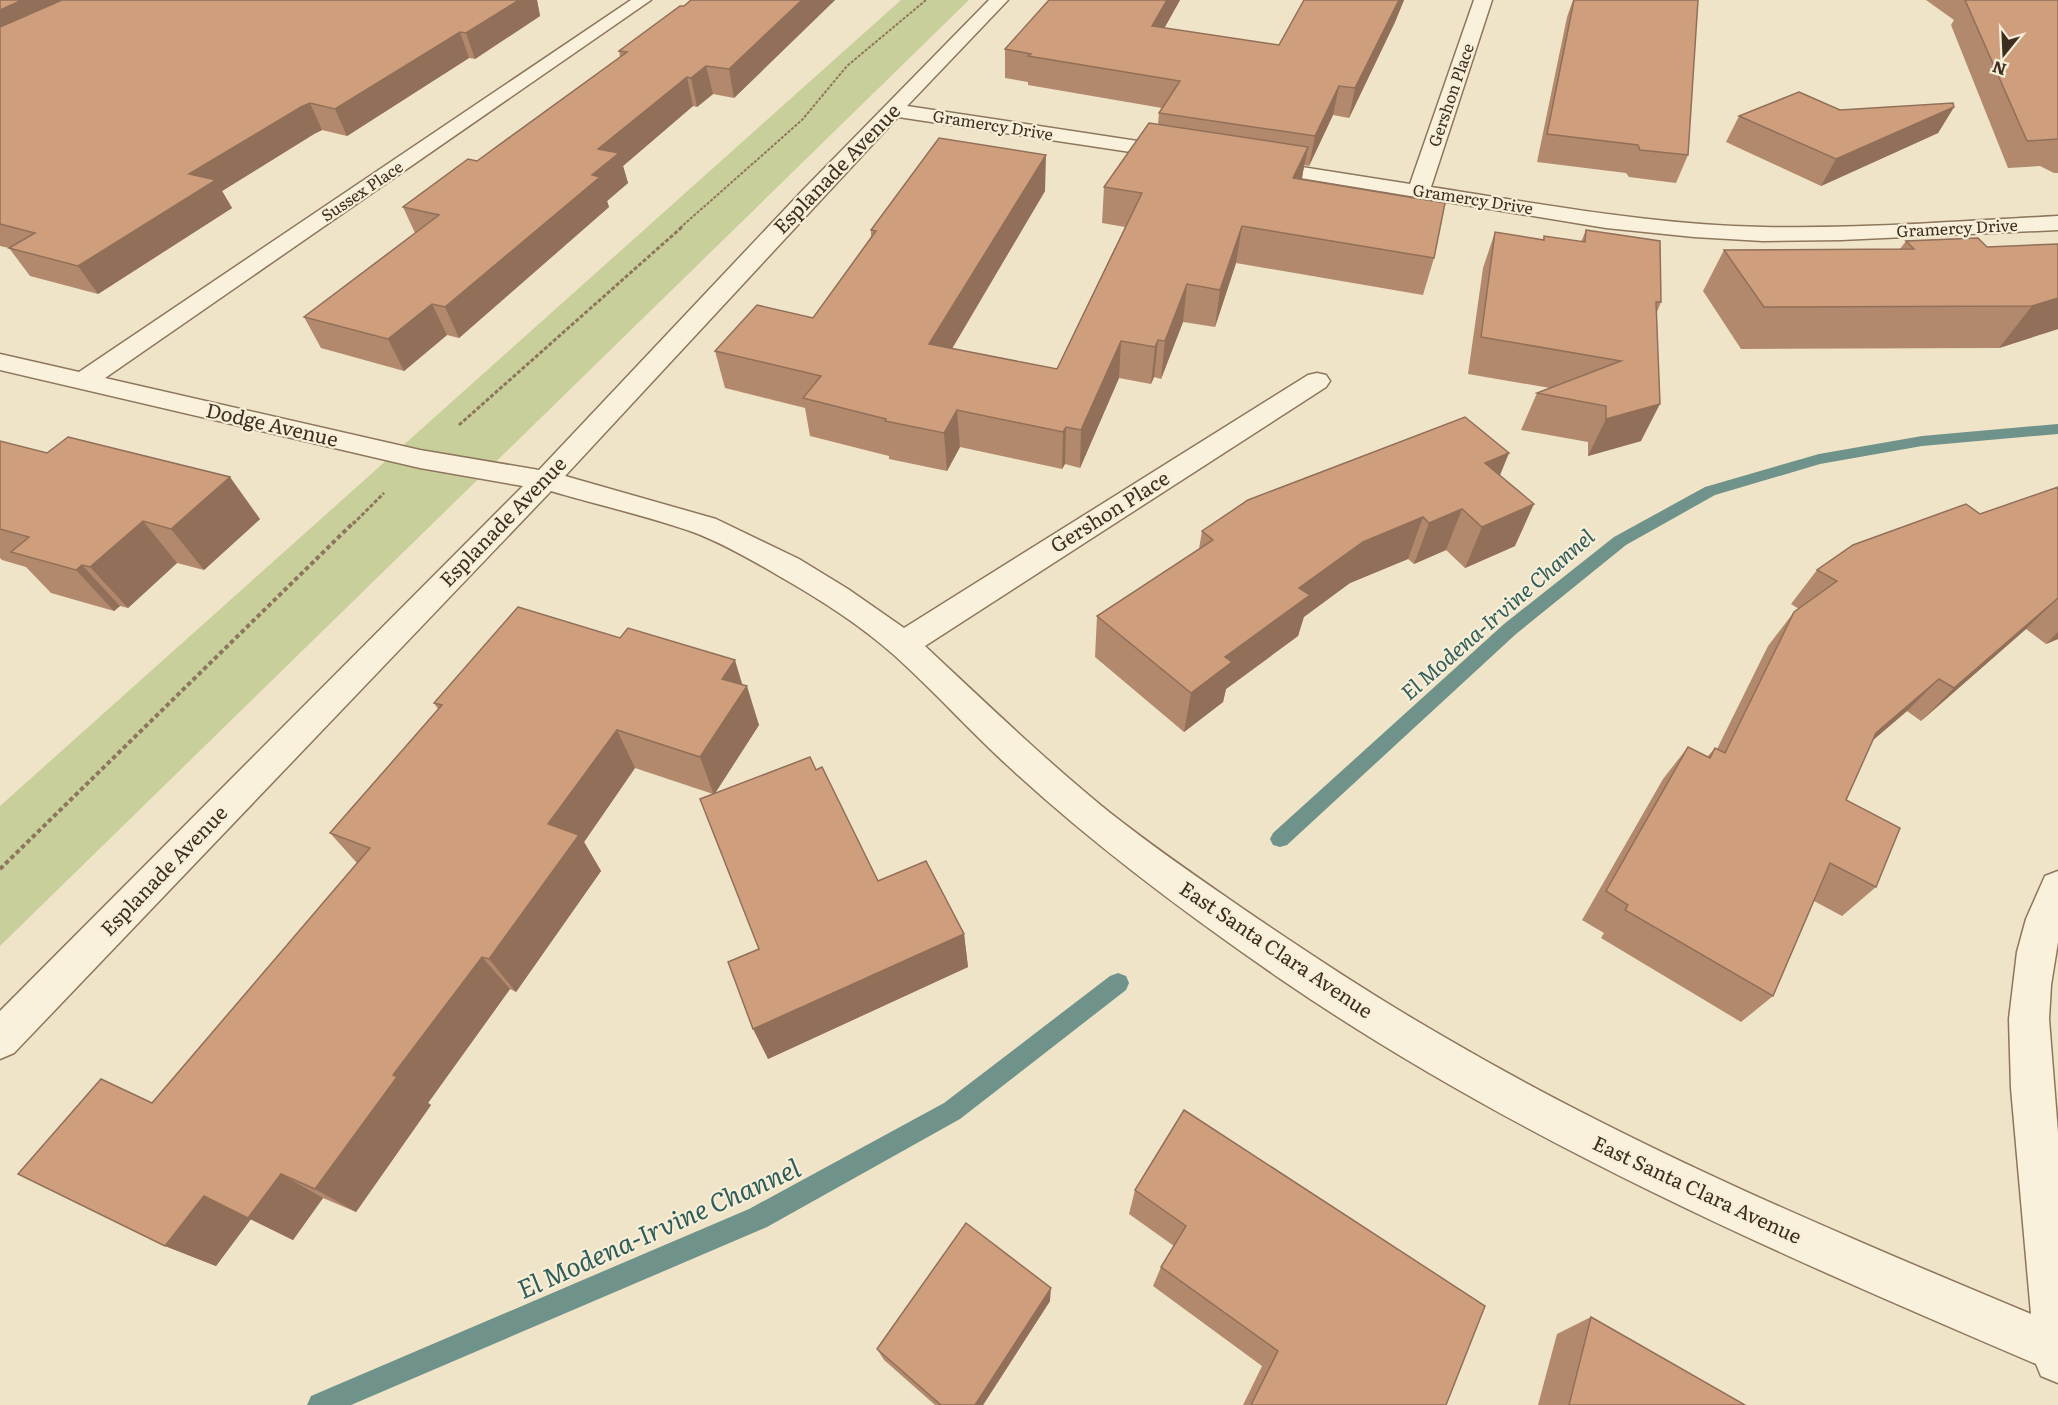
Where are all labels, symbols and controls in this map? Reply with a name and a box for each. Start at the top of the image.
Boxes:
north arrow [1974,24,2034,84]
street label: Gershon Place [1421,40,1479,150]
text: N [1989,56,2009,83]
street label: Esplanade Avenue [765,95,906,240]
street label: Gramercy Drive [931,103,1055,145]
street label: Sussex Place [316,154,407,226]
street label: Gramercy Drive [1411,177,1535,219]
street label: Gramercy Drive [1896,212,2018,242]
street label: Dodge Avenue [203,393,341,453]
street label: Esplanade Avenue [431,448,572,593]
street label: Gershon Place [1044,462,1174,559]
water label: El Modena-Irvine Channel [1393,520,1600,706]
street label: Esplanade Avenue [92,797,233,942]
street label: East Santa Clara Avenue [1174,872,1380,1024]
street label: East Santa Clara Avenue [1588,1127,1807,1250]
water label: El Modena-Irvine Channel [510,1146,806,1307]

